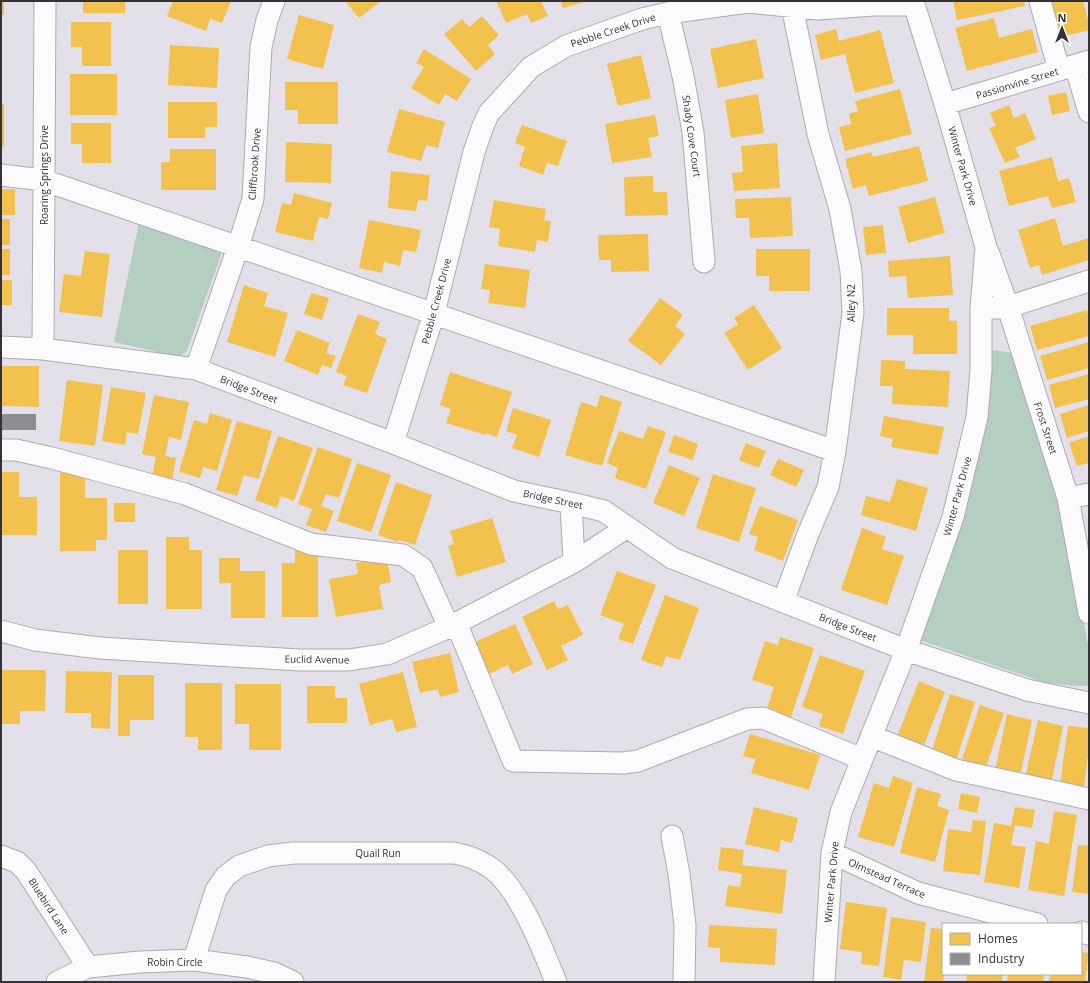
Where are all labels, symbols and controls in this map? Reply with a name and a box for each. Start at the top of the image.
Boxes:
north arrow [1042,8,1082,48]
street label: Pebble Creek Drive [569,10,658,50]
text: N [1058,10,1066,25]
street label: Passionvine Street [974,64,1060,102]
street label: Shady Cove Court [679,94,705,178]
street label: Roaring Springs Drive [37,125,51,225]
street label: Winter Park Drive [945,125,981,208]
street label: Cliffbrook Drive [244,127,264,201]
street label: Pebble Creek Drive [418,256,454,346]
street label: Alley N2 [844,284,858,322]
street label: Bridge Street [218,372,280,407]
street label: Frost Street [1031,400,1061,456]
street label: Winter Park Drive [940,454,974,537]
street label: Bridge Street [522,486,585,512]
street label: Bridge Street [817,610,879,645]
street label: Euclid Avenue [284,651,350,667]
street label: Winter Park Drive [820,840,842,923]
street label: Quail Run [355,846,401,860]
street label: Olmstead Terrace [846,855,928,901]
street label: Bluebird Lane [26,875,73,937]
legend [942,923,1082,975]
text: Homes [978,930,1018,947]
text: Industry [978,950,1025,967]
street label: Robin Circle [147,955,203,969]

